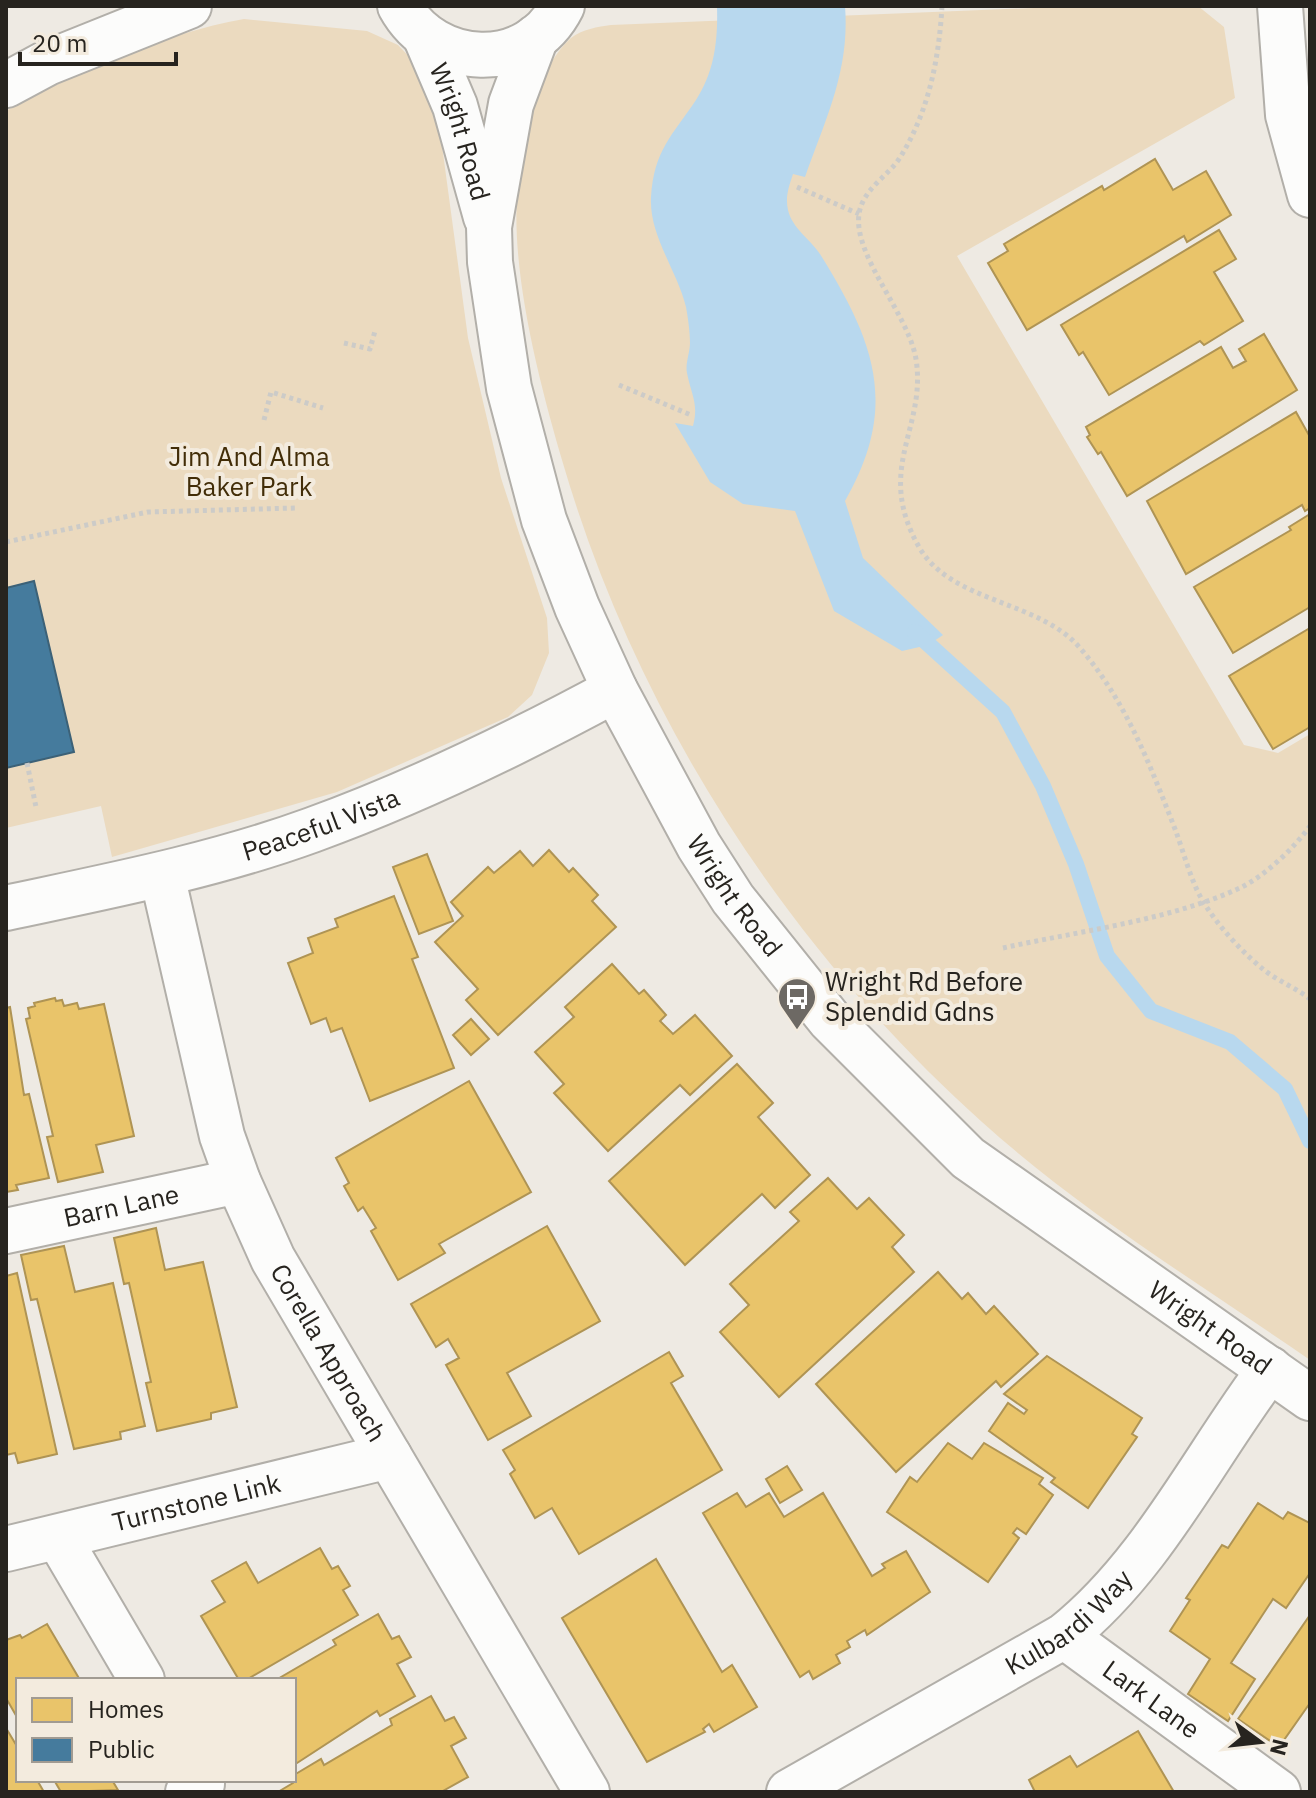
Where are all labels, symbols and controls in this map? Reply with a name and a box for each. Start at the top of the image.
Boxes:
scale bar [20,16,176,66]
text: 20 m [32,27,87,59]
street label: Wright Road [423,57,499,204]
park label: Jim And Alma Baker Park [168,439,330,503]
street label: Peaceful Vista [238,780,404,868]
street label: Wright Road [680,828,790,963]
place label: Wright Rd Before Splendid Gdns [825,964,1023,1028]
bus stop icon: Wright Rd Before Splendid Gdns [776,976,818,1031]
street label: Barn Lane [60,1176,182,1234]
street label: Corella Approach [263,1257,395,1448]
street label: Wright Road [1143,1272,1279,1382]
street label: Turnstone Link [109,1465,284,1539]
street label: Kulbardi Way [998,1562,1139,1682]
street label: Lark Lane [1096,1652,1207,1746]
legend [16,1678,296,1782]
text: Homes [88,1693,164,1725]
north arrow [1220,1702,1300,1782]
text: Public [88,1733,155,1765]
text: N [1264,1736,1296,1759]

